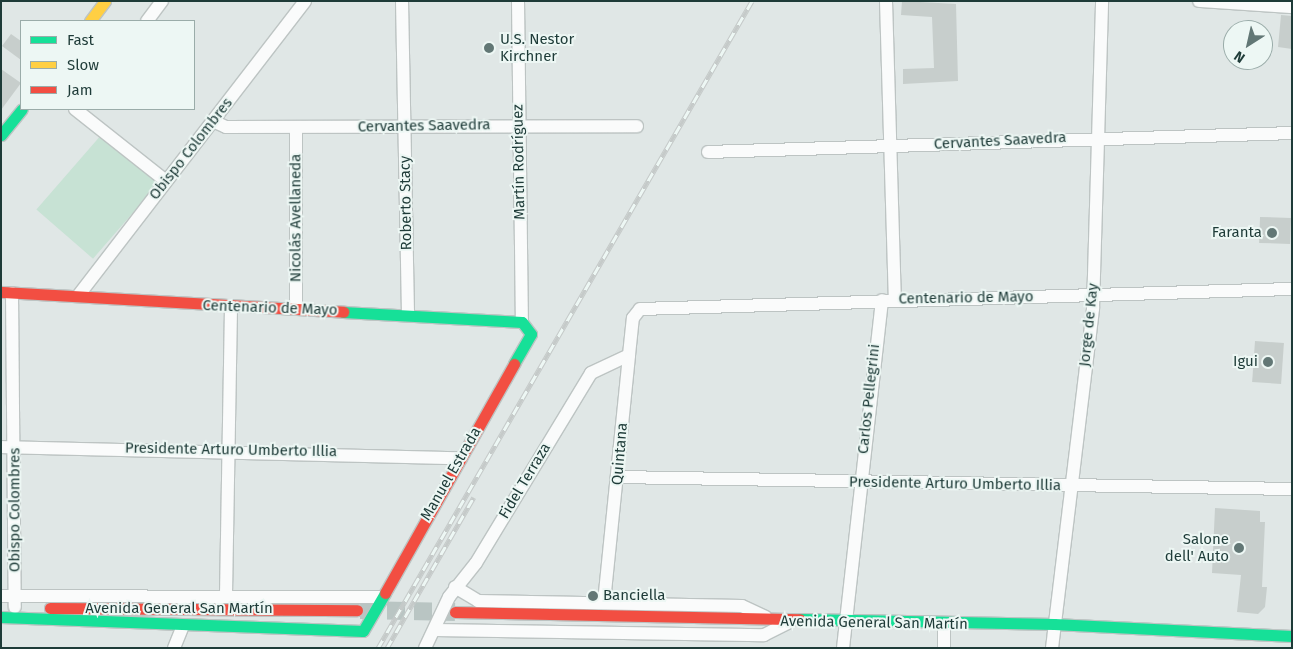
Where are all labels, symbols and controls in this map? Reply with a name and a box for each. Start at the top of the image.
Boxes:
legend [20,20,195,110]
north arrow [1223,20,1273,70]
place label: U.S. Nestor Kirchner [500,30,574,65]
text: Fast [67,31,94,49]
marker: U.S. Nestor Kirchner [482,41,496,55]
text: N [1231,47,1248,67]
text: Slow [67,56,99,74]
text: Jam [67,81,93,99]
street label: Obispo Colombres [146,94,236,204]
street label: Martín Rodríguez [509,104,529,220]
street label: Cervantes Saavedra [358,116,490,136]
street label: Cervantes Saavedra [933,129,1067,153]
street label: Nicolás Avellaneda [287,154,305,282]
street label: Roberto Stacy [396,156,416,250]
place label: Faranta [1212,224,1262,242]
marker: Faranta [1266,227,1278,239]
street label: Jorge de Kay [1076,282,1102,368]
street label: Centenario de Mayo [898,288,1034,308]
street label: Centenario de Mayo [202,297,338,319]
street label: Carlos Pellegrini [854,343,884,455]
place label: Igui [1233,353,1258,371]
marker: Igui [1262,356,1274,368]
street label: Quintana [608,422,632,486]
street label: Manuel Estrada [417,424,485,524]
street label: Presidente Arturo Umberto Illia [125,439,337,461]
street label: Fidel Terraza [495,440,555,522]
street label: Obispo Colombres [6,448,24,572]
street label: Presidente Arturo Umberto Illia [849,473,1061,495]
place label: Salone dell' Auto [1165,530,1229,565]
marker: Salone dell' Auto [1233,542,1245,554]
place label: Banciella [603,587,666,605]
marker: Banciella [587,590,599,602]
street label: Avenida General San Martín [85,600,273,618]
street label: Avenida General San Martín [780,612,968,634]

